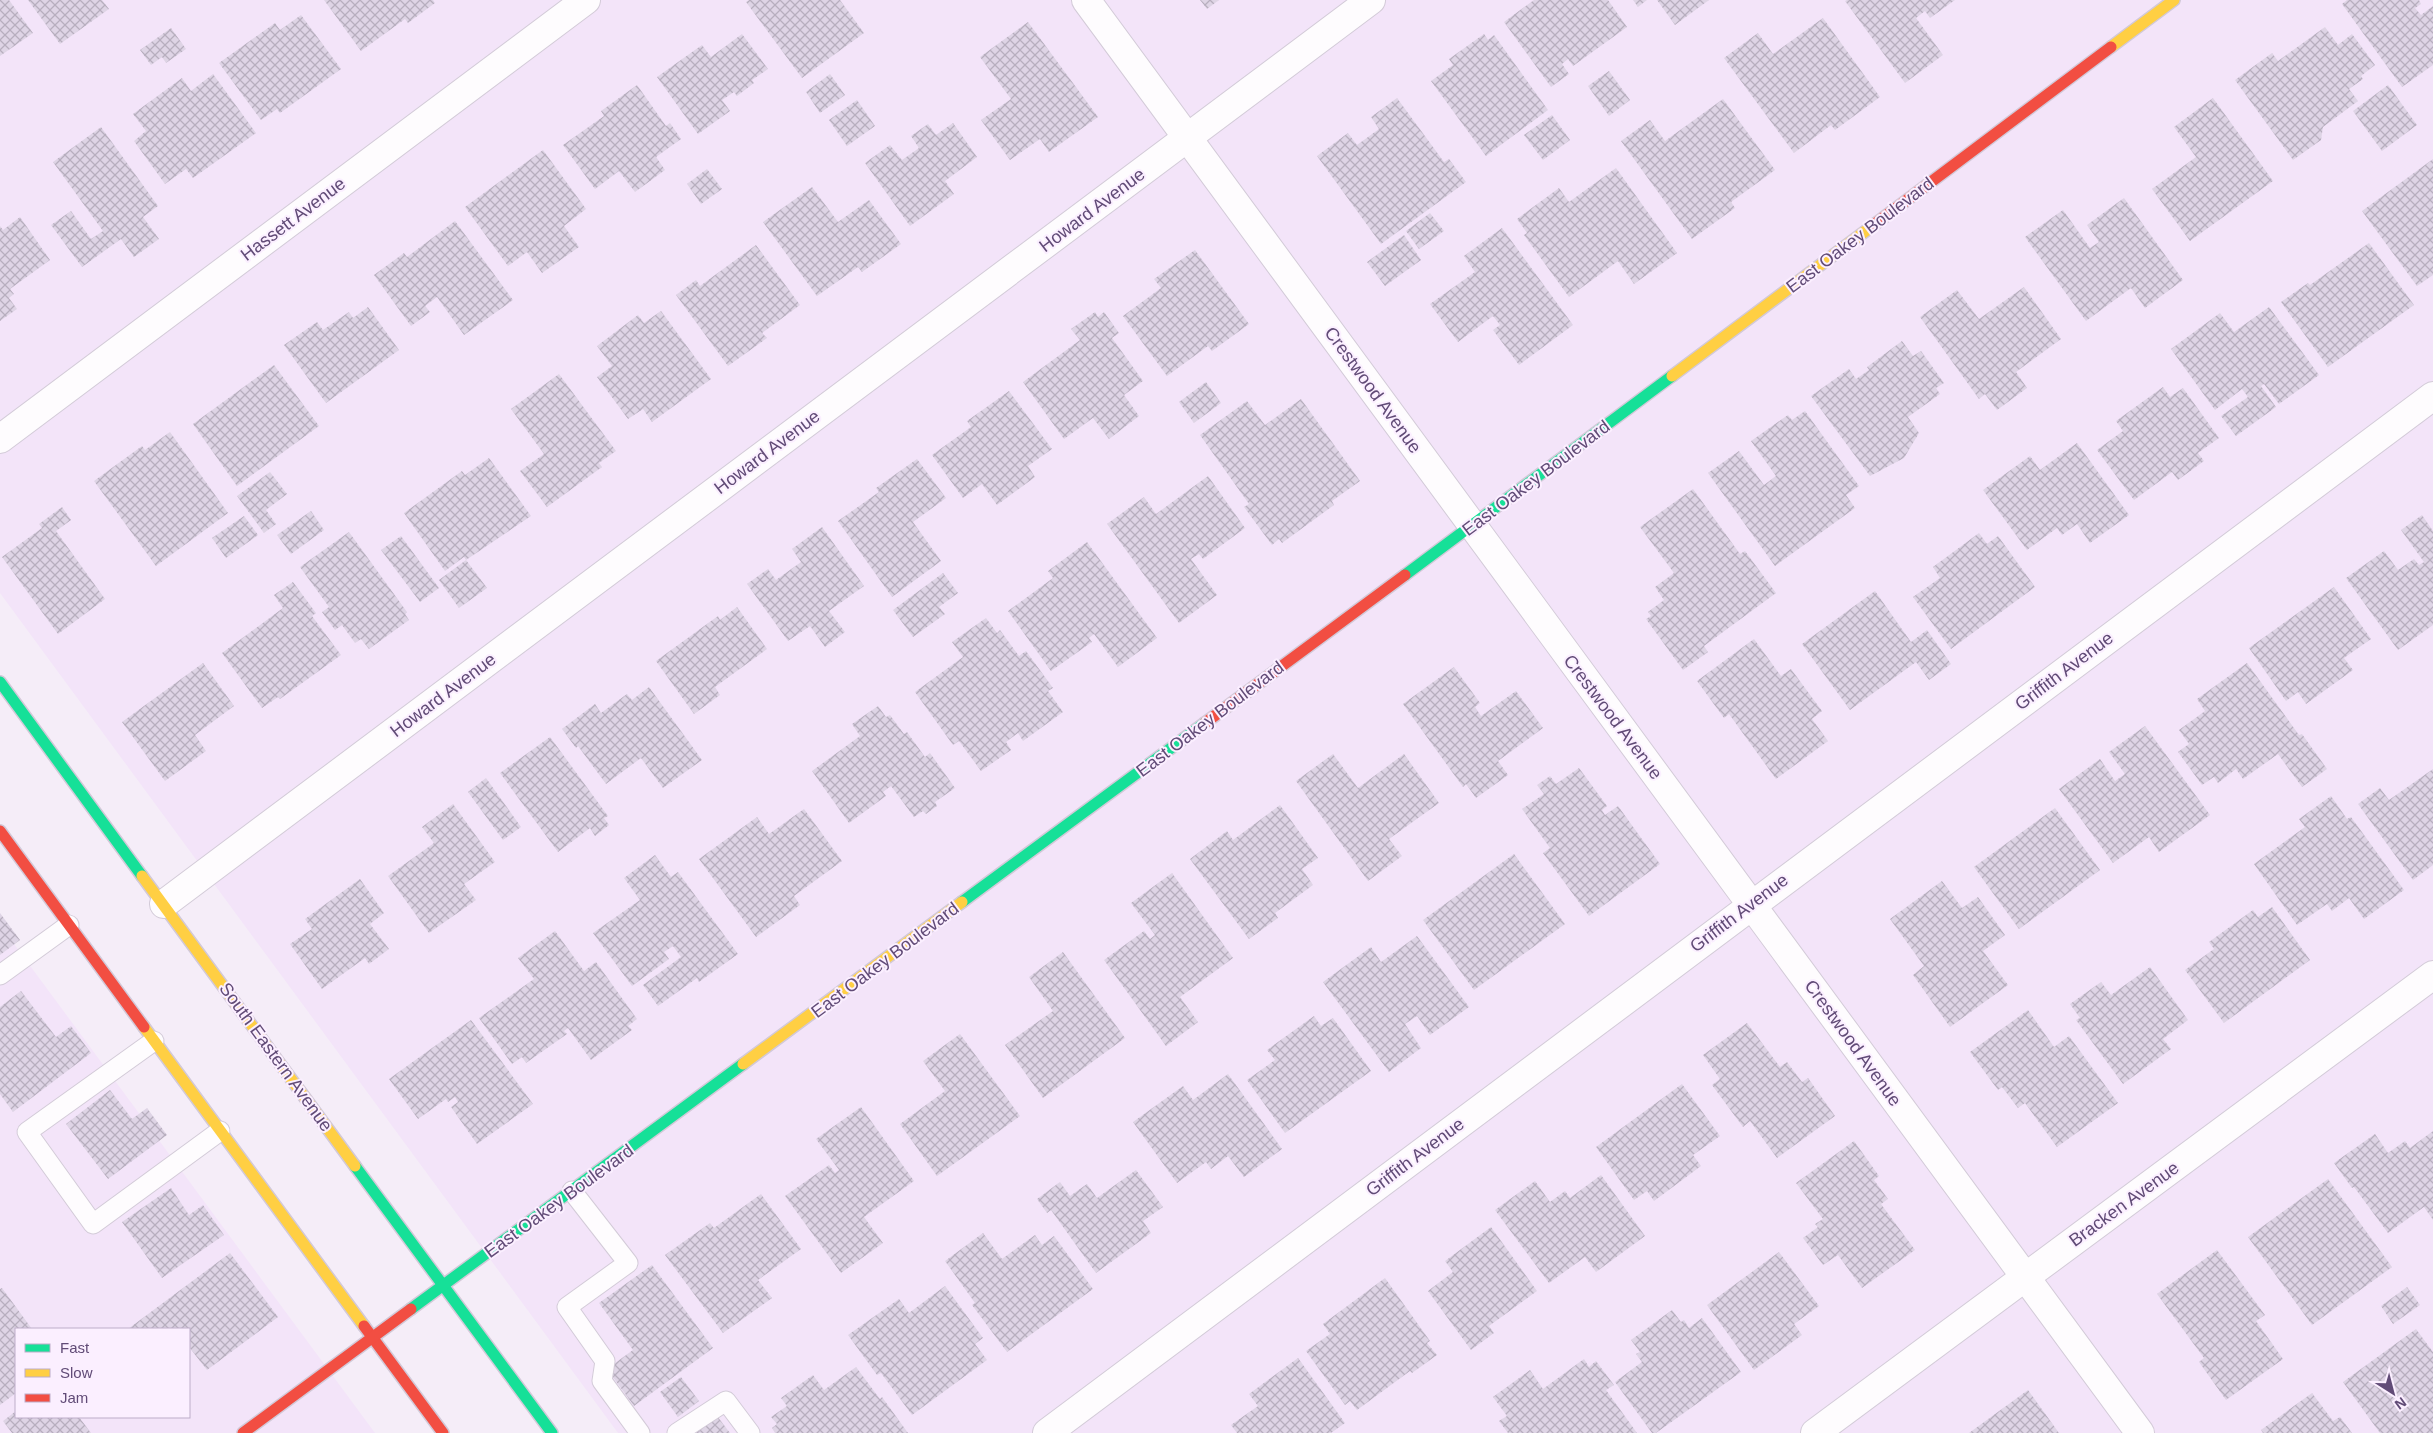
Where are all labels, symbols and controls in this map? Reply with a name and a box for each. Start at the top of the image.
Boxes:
street label: Howard Avenue [1035,164,1149,256]
street label: Hassett Avenue [237,173,349,265]
street label: East Oakey Boulevard [1782,173,1938,297]
street label: Crestwood Avenue [1321,323,1425,457]
street label: Howard Avenue [710,406,824,498]
street label: East Oakey Boulevard [1458,416,1614,540]
street label: Griffith Avenue [2011,628,2117,714]
street label: Howard Avenue [386,649,500,741]
street label: Crestwood Avenue [1560,651,1666,783]
street label: East Oakey Boulevard [1132,657,1288,781]
street label: Griffith Avenue [1686,870,1792,956]
street label: East Oakey Boulevard [807,898,963,1022]
street label: Crestwood Avenue [1801,976,1905,1110]
street label: South Eastern Avenue [215,979,337,1135]
street label: Griffith Avenue [1362,1114,1468,1200]
street label: East Oakey Boulevard [481,1140,637,1262]
street label: Bracken Avenue [2065,1157,2183,1251]
legend [15,1328,190,1418]
text: Fast [60,1339,90,1356]
text: Slow [60,1364,93,1381]
north arrow [2368,1368,2418,1418]
text: Jam [60,1389,88,1406]
text: N [2392,1394,2409,1413]

